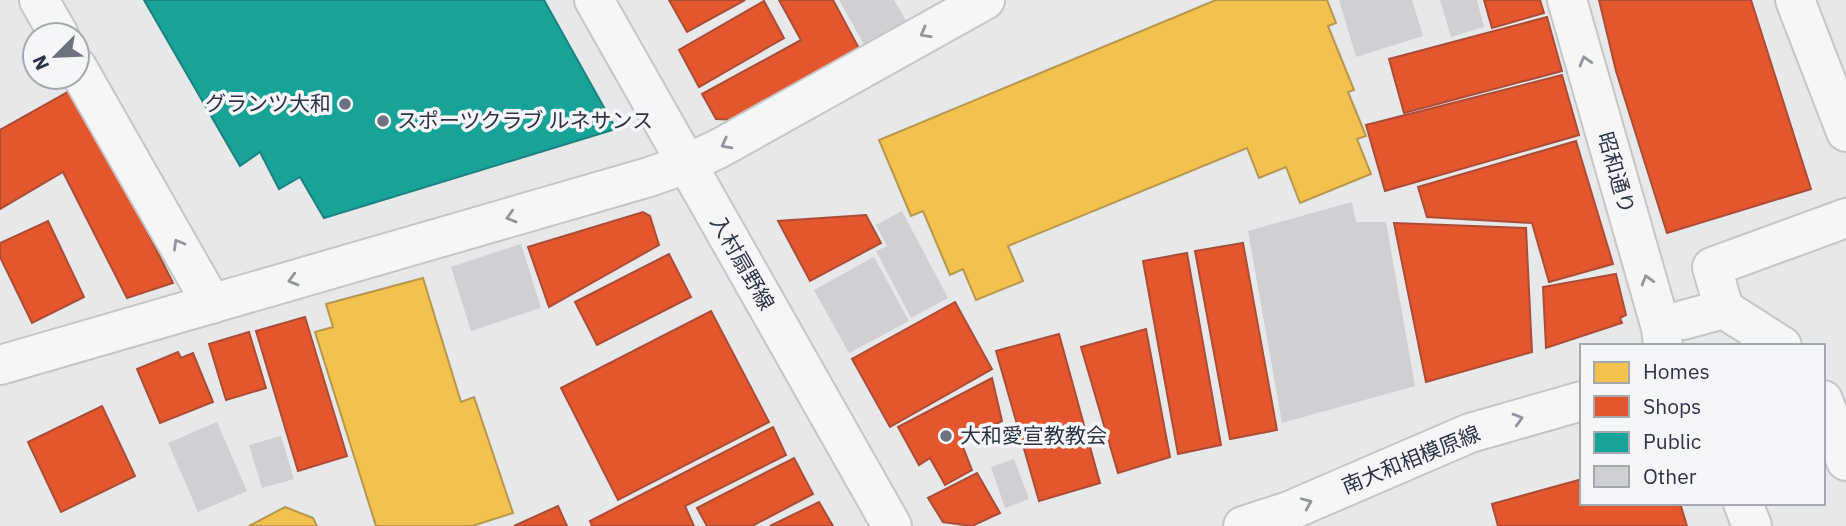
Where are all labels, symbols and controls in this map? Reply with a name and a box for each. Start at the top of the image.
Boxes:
north arrow [21,21,91,91]
one-way arrow [920,25,932,38]
text: N [27,52,54,74]
one-way arrow [1578,55,1593,67]
place label: グランツ大和 [205,89,331,117]
marker: グランツ大和 [337,96,353,112]
place label: スポーツクラブ ルネサンス [397,106,653,134]
marker: スポーツクラブ ルネサンス [375,113,391,129]
street label: 昭和通り [1592,128,1642,217]
one-way arrow [721,136,734,149]
one-way arrow [506,208,518,223]
street label: 入村扇野線 [704,210,781,315]
one-way arrow [173,239,186,252]
one-way arrow [287,272,299,287]
one-way arrow [1640,274,1655,286]
legend [1580,344,1825,505]
text: Homes [1643,357,1710,385]
text: Shops [1643,392,1701,420]
one-way arrow [1512,413,1524,427]
street label: 南大和相模原線 [1337,419,1484,500]
place label: 大和愛宣教教会 [960,421,1107,449]
text: Public [1643,427,1701,455]
marker: 大和愛宣教教会 [938,428,954,444]
text: Other [1643,462,1697,490]
one-way arrow [1300,497,1312,511]

